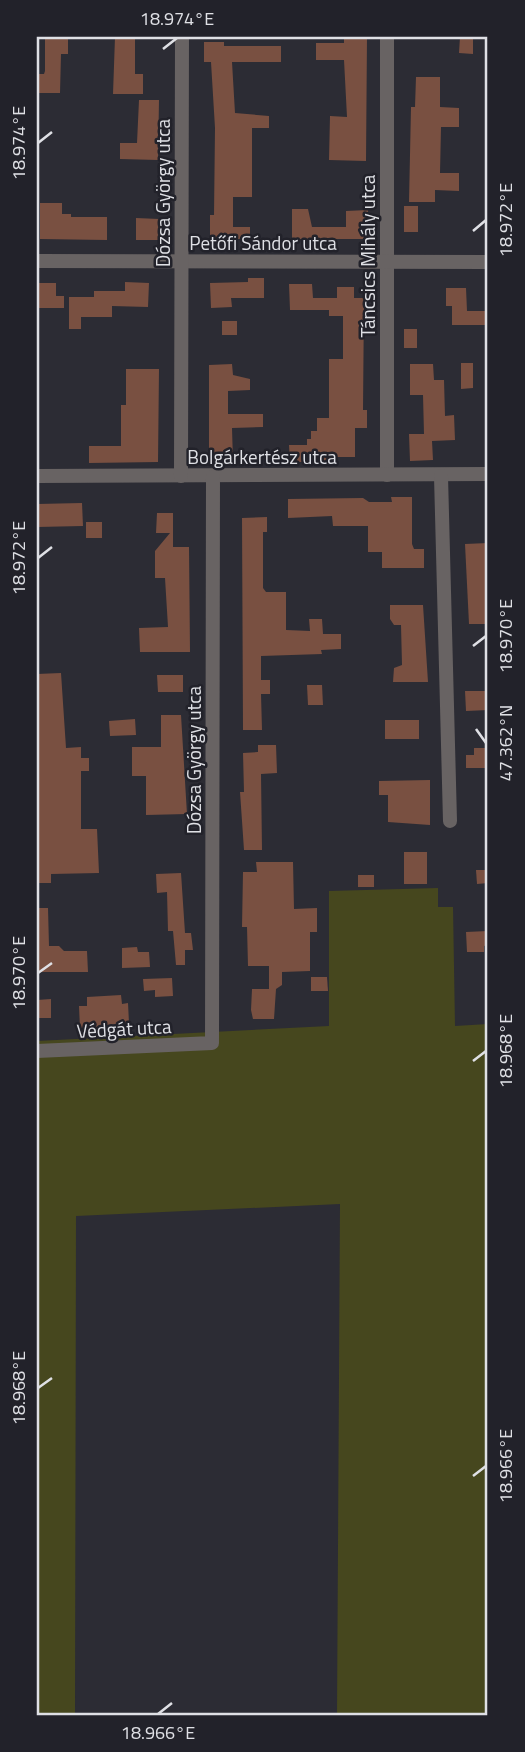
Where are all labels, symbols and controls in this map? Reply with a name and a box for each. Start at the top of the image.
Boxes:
text: 18.974°E [140,5,214,32]
text: 18.974°E [5,106,32,180]
street label: Dózsa György utca [148,118,177,267]
street label: Táncsics Mihály utca [353,174,382,337]
text: 18.972°E [492,183,519,257]
street label: Petőfi Sándor utca [189,228,337,257]
street label: Bolgárkertész utca [187,442,337,471]
text: 18.972°E [5,521,32,595]
text: 18.970°E [492,599,519,673]
street label: Dózsa György utca [179,685,208,834]
text: 47.362°N [492,705,519,781]
text: 18.970°E [5,936,32,1010]
street label: Védgát utca [76,1011,173,1045]
text: 18.968°E [492,1014,519,1088]
text: 18.968°E [5,1351,32,1425]
text: 18.966°E [492,1429,519,1503]
text: 18.966°E [121,1719,195,1746]

